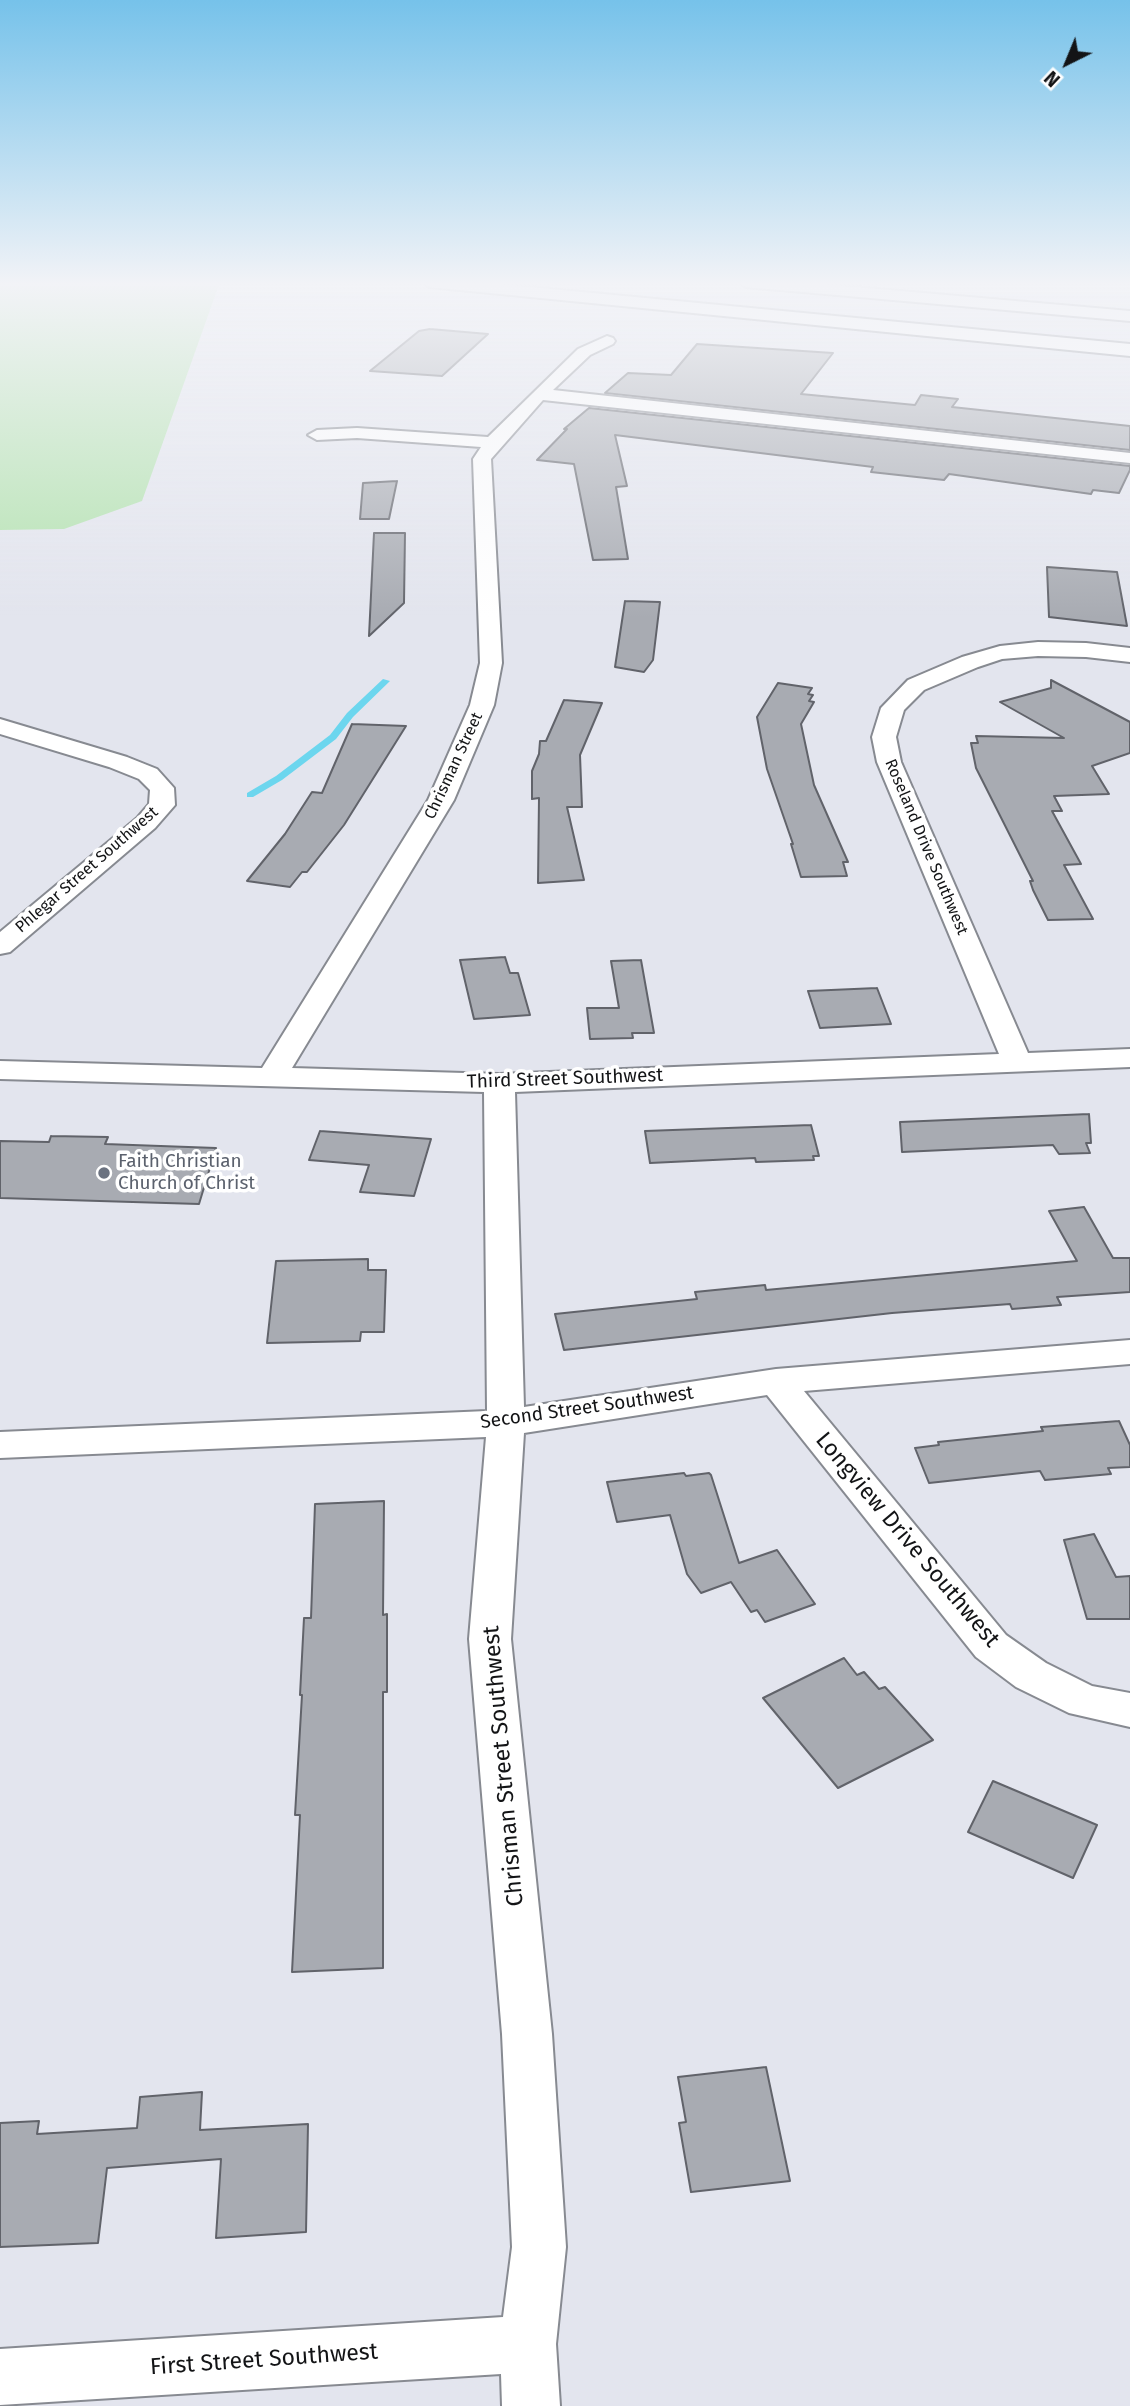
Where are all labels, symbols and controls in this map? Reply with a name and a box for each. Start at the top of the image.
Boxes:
north arrow [1032,28,1102,98]
text: N [1040,66,1065,91]
street label: Chrisman Street [421,709,487,823]
street label: Roseland Drive Southwest [880,756,972,938]
street label: Phlegar Street Southwest [12,803,162,937]
street label: Third Street Southwest [467,1064,663,1094]
place label: Faith Christian Church of Christ [118,1151,255,1195]
marker: Faith Christian Church of Christ [96,1165,112,1181]
street label: Second Street Southwest [479,1382,695,1434]
street label: Longview Drive Southwest [809,1427,1005,1653]
street label: Chrisman Street Southwest [478,1624,530,1908]
street label: First Street Southwest [149,2338,379,2382]

